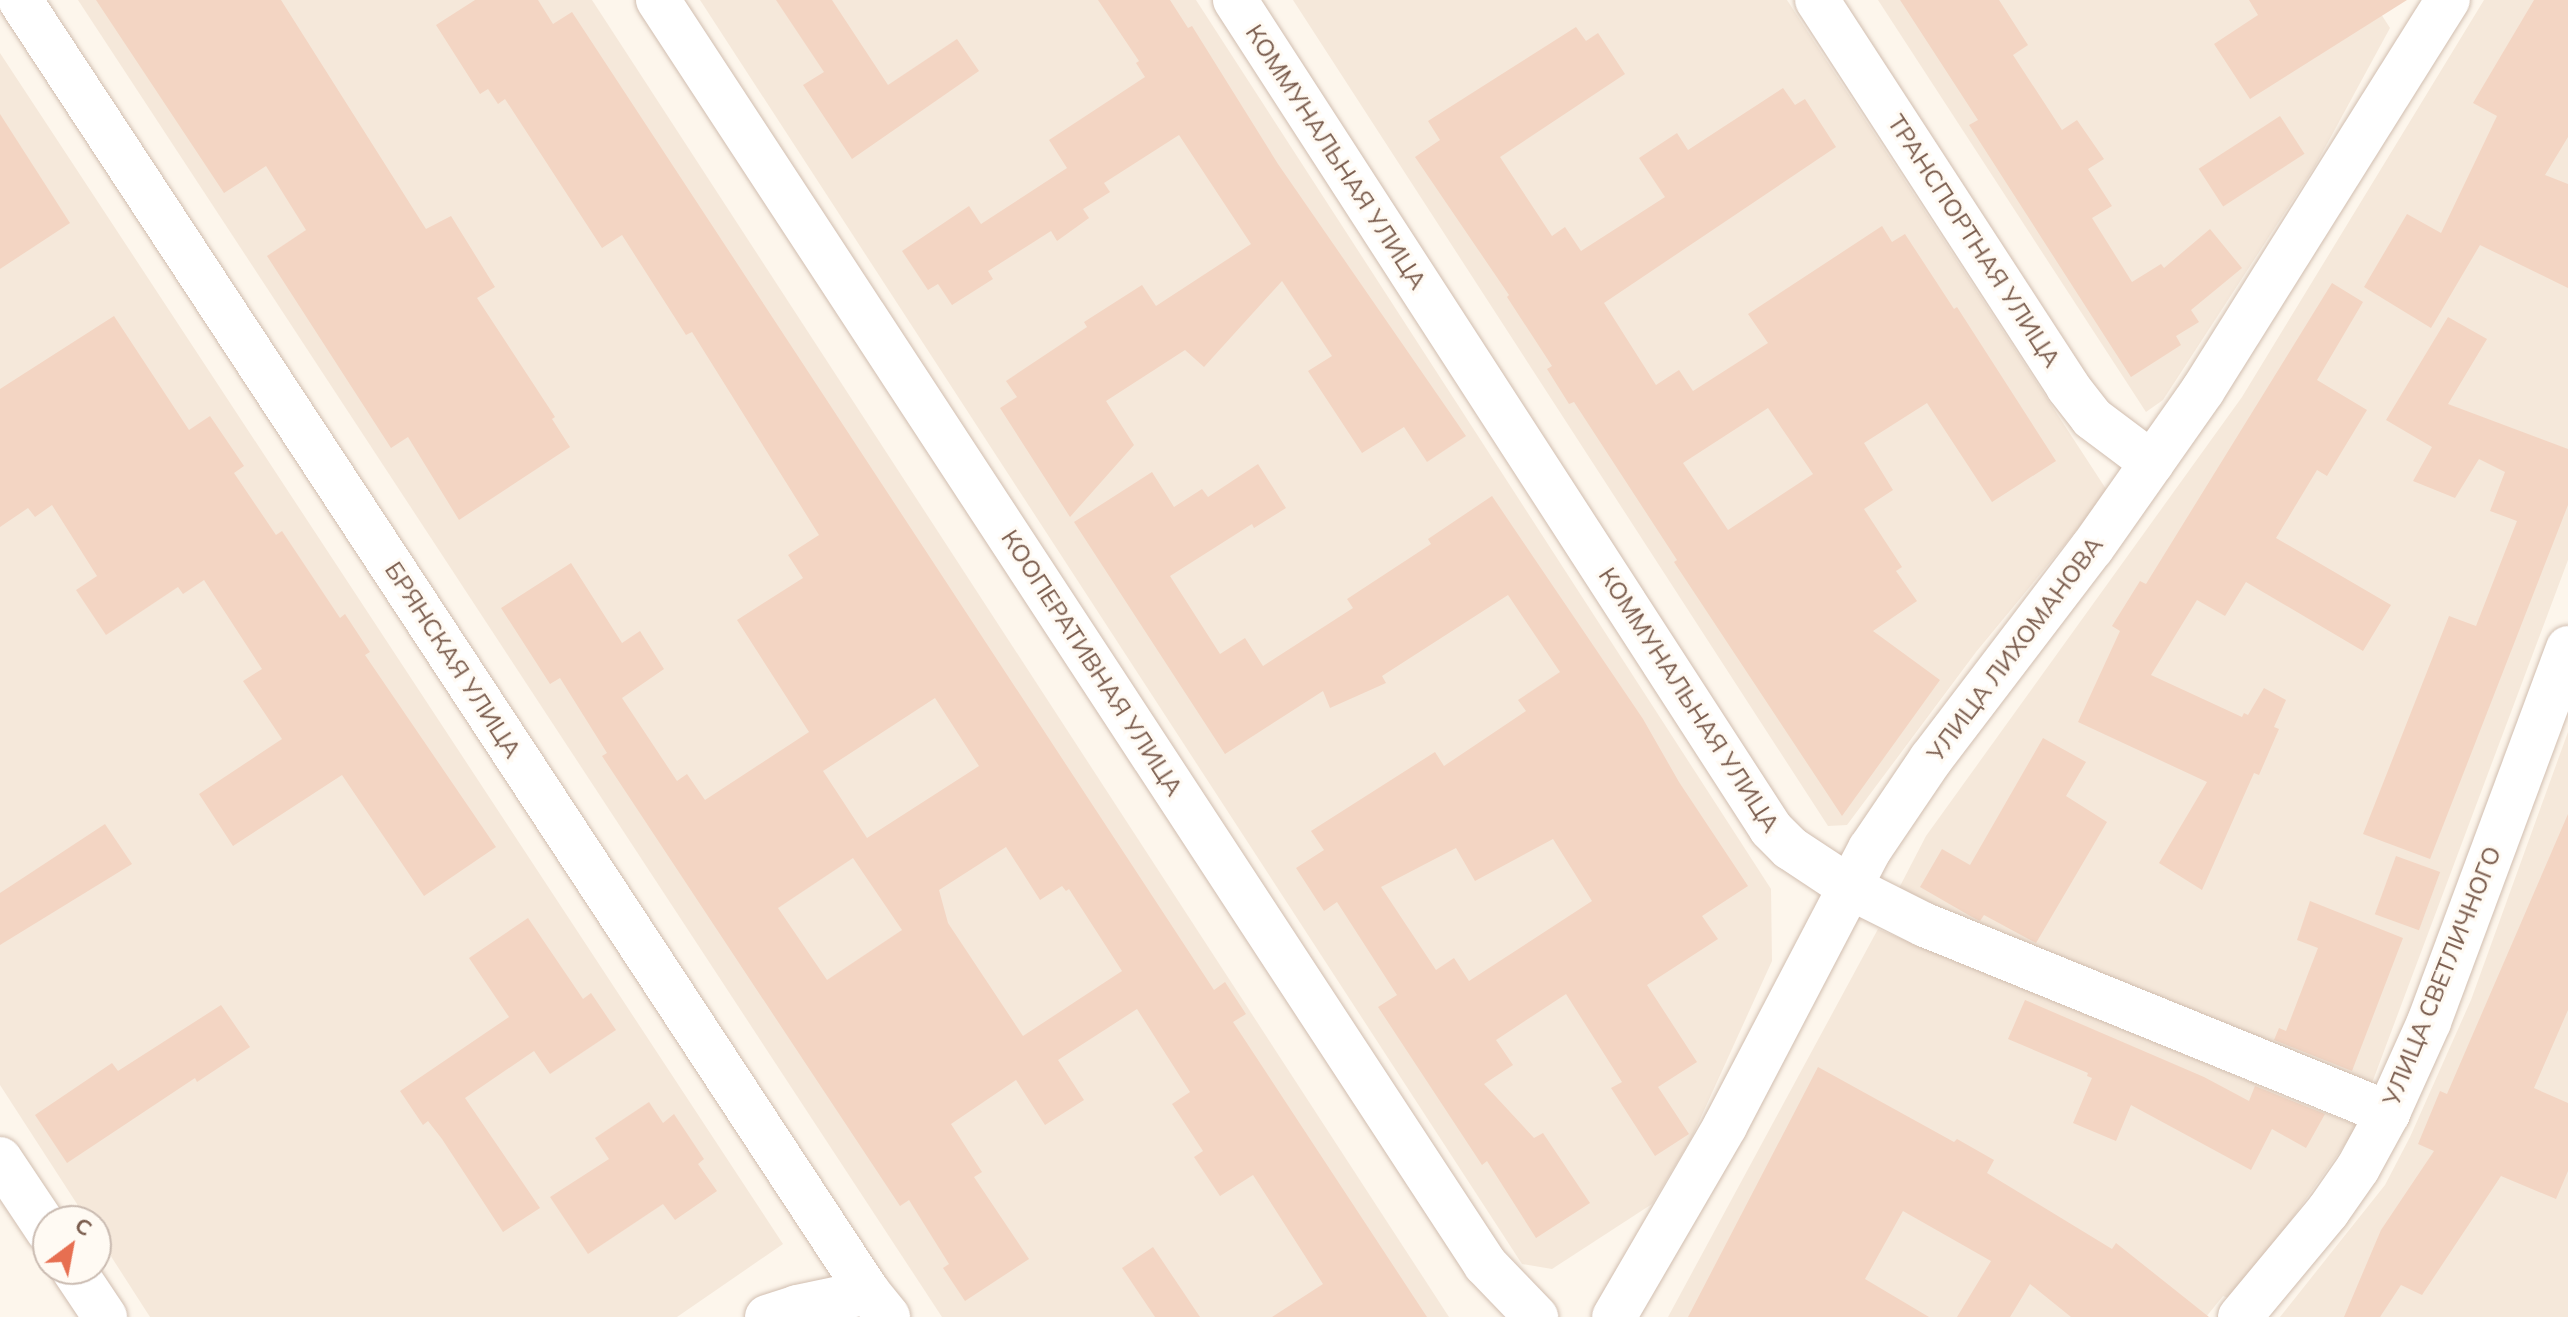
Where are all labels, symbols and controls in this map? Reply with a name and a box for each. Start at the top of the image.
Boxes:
street label: КОММУНАЛЬНАЯ УЛИЦА [1240,19,1432,295]
street label: ТРАНСПОРТНАЯ УЛИЦА [1882,109,2066,373]
street label: КООПЕРАТИВНАЯ УЛИЦА [995,525,1189,801]
street label: УЛИЦА ЛИХОМАНОВА [1921,531,2109,767]
street label: БРЯНСКАЯ УЛИЦА [379,557,527,763]
street label: КОММУНАЛЬНАЯ УЛИЦА [1593,562,1785,838]
street label: УЛИЦА СВЕТЛИЧНОГО [2377,842,2507,1110]
north arrow [32,1205,112,1285]
text: С [70,1210,97,1242]

